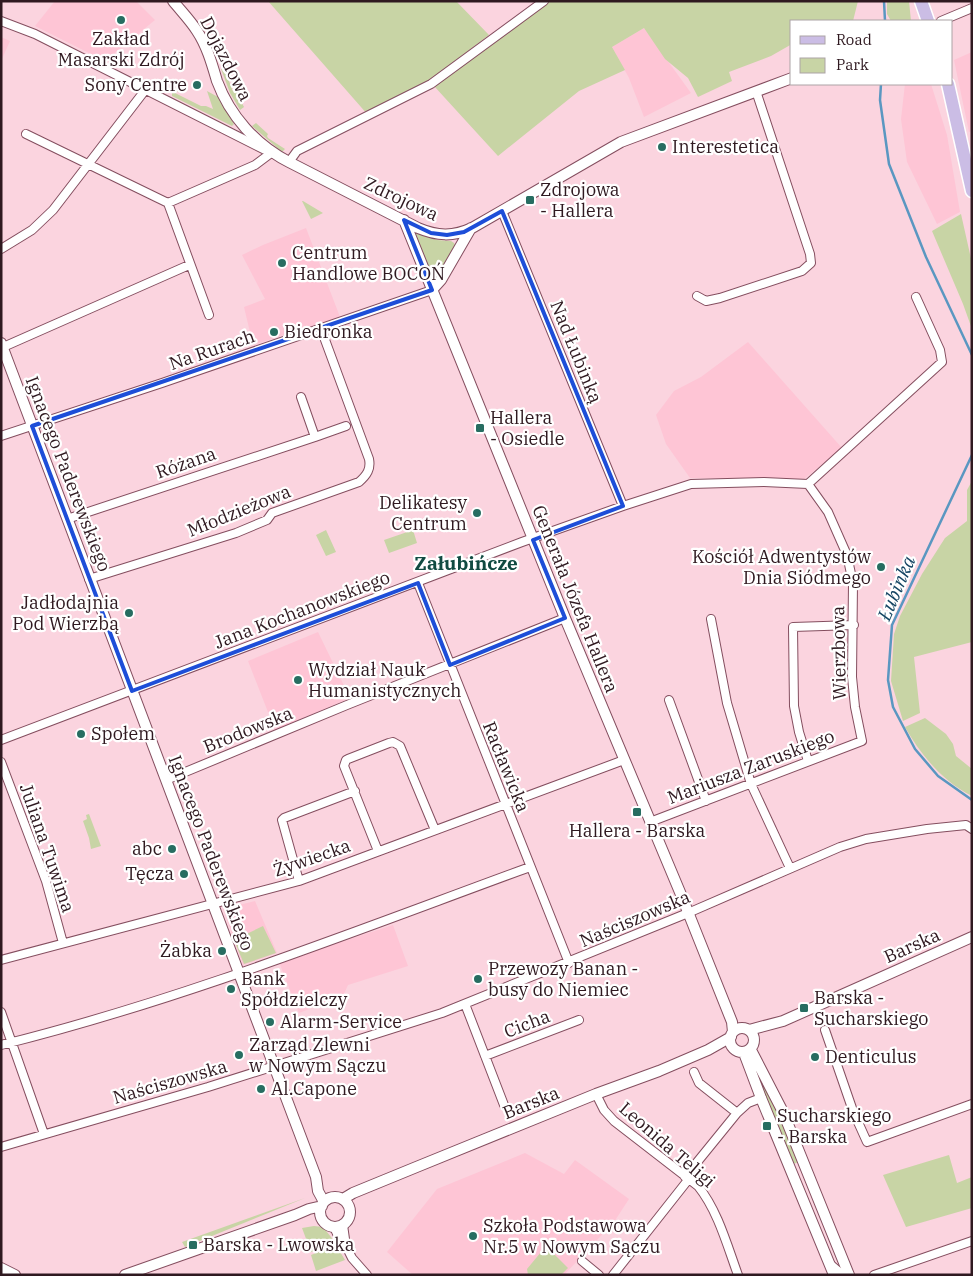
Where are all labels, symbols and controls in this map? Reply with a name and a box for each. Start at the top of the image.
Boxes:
street label: Dojazdowa [195,13,258,105]
marker: Zakład Masarski Zdrój [115,14,127,26]
legend [790,20,953,85]
place label: Zakład Masarski Zdrój [57,27,185,71]
text: Road [836,30,872,49]
text: Park [836,55,869,74]
place label: Sony Centre [85,73,187,96]
marker: Sony Centre [191,79,203,91]
place label: Interestetica [672,135,779,158]
marker: Interestetica [656,141,668,153]
street label: Zdrojowa [360,171,442,226]
place label: Zdrojowa - Hallera [540,178,620,222]
marker: Zdrojowa - Hallera [524,194,536,206]
place label: Centrum Handlowe BOCOŃ [292,241,445,285]
marker: Centrum Handlowe BOCOŃ [276,257,288,269]
street label: Nad Łubinką [545,297,608,407]
place label: Biedronka [284,320,373,343]
street label: Na Rurach [166,324,258,375]
marker: Biedronka [268,326,280,338]
street label: Ignacego Paderewskiego [21,373,116,575]
place label: Hallera - Osiedle [490,406,564,450]
marker: Hallera - Osiedle [474,422,486,434]
street label: Różana [153,441,219,484]
street label: Młodzieżowa [184,479,294,542]
place label: Delikatesy Centrum [379,491,467,535]
street label: Generała Józefa Hallera [527,502,624,696]
marker: Delikatesy Centrum [471,507,483,519]
place label: Kościół Adwentystów Dnia Siódmego [692,545,871,589]
district label: Załubińcze [414,551,518,575]
water label: Łubinka [871,552,921,625]
marker: Kościół Adwentystów Dnia Siódmego [875,561,887,573]
street label: Jana Kochanowskiego [211,565,393,654]
place label: Jadłodajnia Pod Wierzbą [12,591,119,635]
street label: Wierzbowa [826,606,851,700]
marker: Jadłodajnia Pod Wierzbą [123,607,135,619]
place label: Wydział Nauk Humanistycznych [308,658,462,702]
marker: Wydział Nauk Humanistycznych [292,674,304,686]
street label: Brodowska [200,701,296,758]
street label: Racławicka [478,718,535,816]
place label: Społem [91,722,155,745]
street label: Mariusza Zaruskiego [664,724,838,809]
marker: Społem [75,728,87,740]
street label: Ignacego Paderewskiego [164,752,259,954]
street label: Juliana Tuwima [15,780,80,915]
marker: Hallera - Barska [631,806,643,818]
place label: Hallera - Barska [569,819,705,842]
street label: Żywiecka [270,834,354,881]
place label: abc [132,837,162,860]
marker: abc [166,843,178,855]
place label: Tęcza [125,862,174,885]
marker: Tęcza [178,868,190,880]
street label: Naściszowska [576,885,694,952]
street label: Barska [880,923,944,968]
place label: Żabka [160,939,212,962]
marker: Żabka [216,945,228,957]
place label: Przewozy Banan - busy do Niemiec [488,957,638,1001]
place label: Bank Spółdzielczy [241,967,348,1011]
marker: Przewozy Banan - busy do Niemiec [472,973,484,985]
marker: Bank Spółdzielczy [225,983,237,995]
place label: Barska - Sucharskiego [814,986,929,1030]
marker: Barska - Sucharskiego [798,1002,810,1014]
street label: Cicha [500,1004,553,1043]
place label: Alarm-Service [280,1010,402,1033]
marker: Alarm-Service [264,1016,276,1028]
place label: Zarząd Zlewni w Nowym Sączu [249,1033,386,1077]
place label: Denticulus [825,1045,917,1068]
marker: Zarząd Zlewni w Nowym Sączu [233,1049,245,1061]
marker: Denticulus [809,1051,821,1063]
street label: Naściszowska [110,1054,230,1109]
place label: Al.Capone [271,1077,357,1100]
street label: Barska [499,1081,563,1124]
marker: Al.Capone [255,1083,267,1095]
street label: Leonida Teligi [615,1097,720,1193]
place label: Sucharskiego - Barska [777,1104,892,1148]
marker: Sucharskiego - Barska [761,1120,773,1132]
place label: Szkoła Podstawowa Nr.5 w Nowym Sączu [483,1214,660,1258]
marker: Szkoła Podstawowa Nr.5 w Nowym Sączu [467,1230,479,1242]
place label: Barska - Lwowska [203,1233,355,1256]
marker: Barska - Lwowska [187,1239,199,1251]

